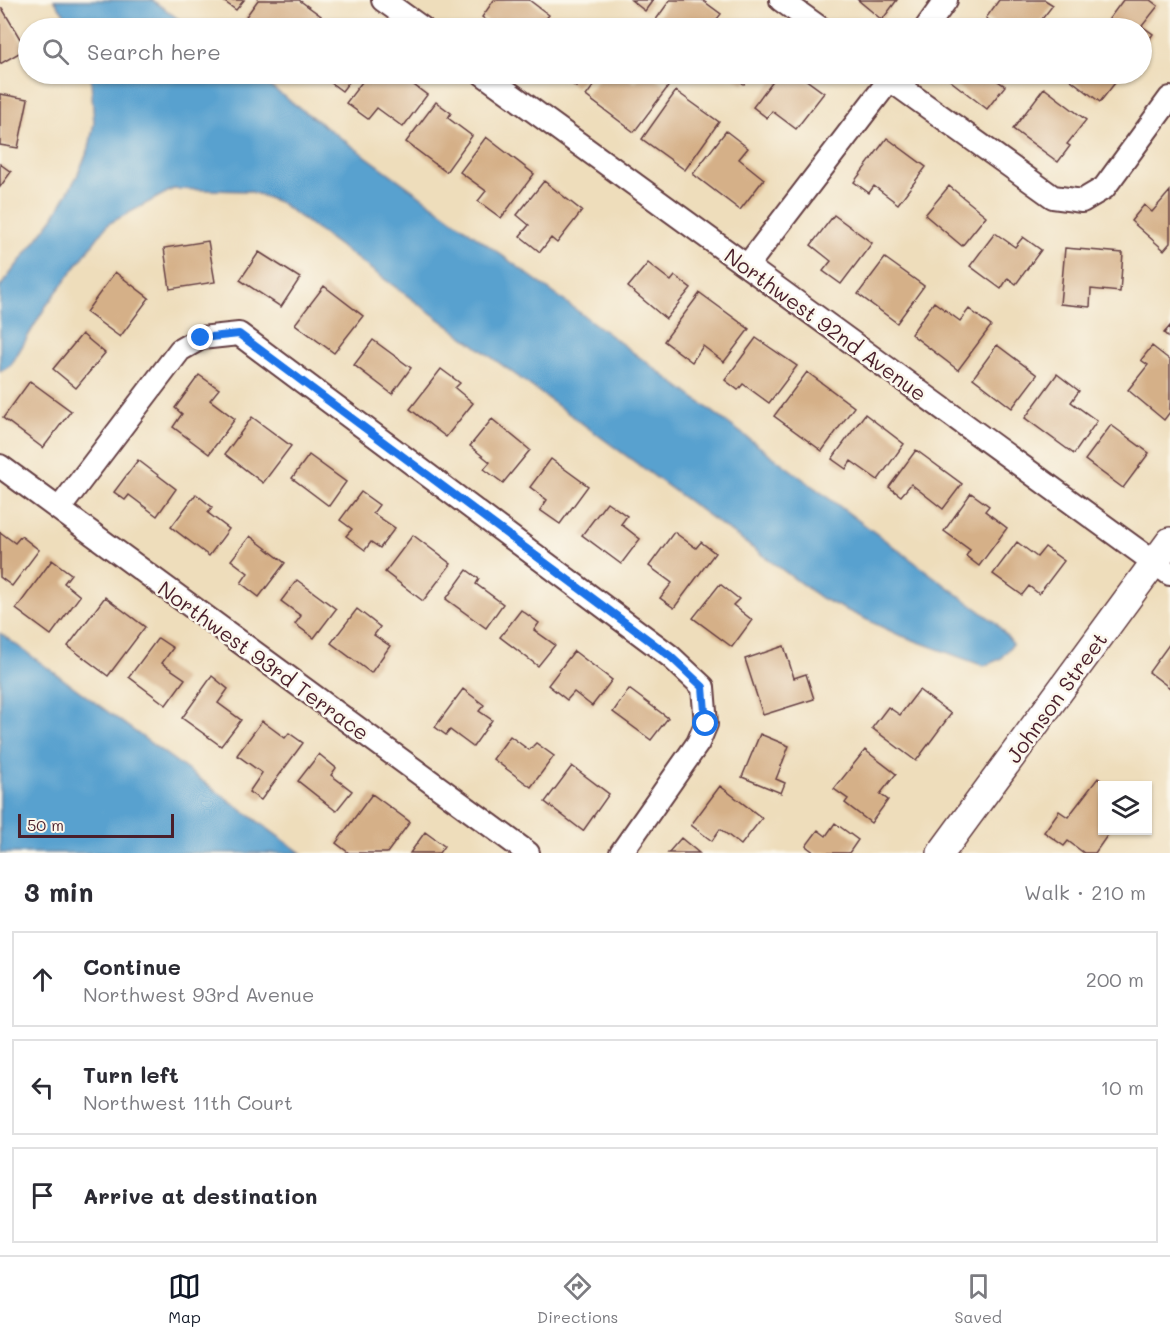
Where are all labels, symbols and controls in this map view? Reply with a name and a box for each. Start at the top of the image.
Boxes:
search box [18,18,1152,84]
icon: search [39,35,72,68]
text: Search here [87,37,221,66]
street label: Northwest 92nd Avenue [720,242,932,406]
route end [187,324,213,350]
street label: Northwest 93rd Terrace [153,574,375,746]
street label: Johnson Street [999,626,1113,768]
route start [692,710,718,736]
map controls [1098,781,1152,835]
button: layers [1098,781,1152,835]
scale bar [18,811,174,838]
text: 50 m [27,814,64,835]
text: 3 min [24,875,93,909]
text: Walk · 210 m [1024,879,1146,905]
text: Continue [83,952,181,981]
icon: ahead [26,963,59,996]
text: 200 m [1086,966,1144,992]
text: Northwest 93rd Avenue [83,981,314,1007]
text: Turn left [83,1060,179,1089]
icon: left [26,1071,59,1104]
text: 10 m [1100,1074,1144,1100]
text: Northwest 11th Court [83,1089,293,1115]
icon: arrive [26,1179,59,1212]
text: Arrive at destination [83,1181,318,1210]
tab: Map [168,1270,201,1327]
tab: Directions [537,1270,618,1327]
tab: Saved [954,1270,1002,1327]

